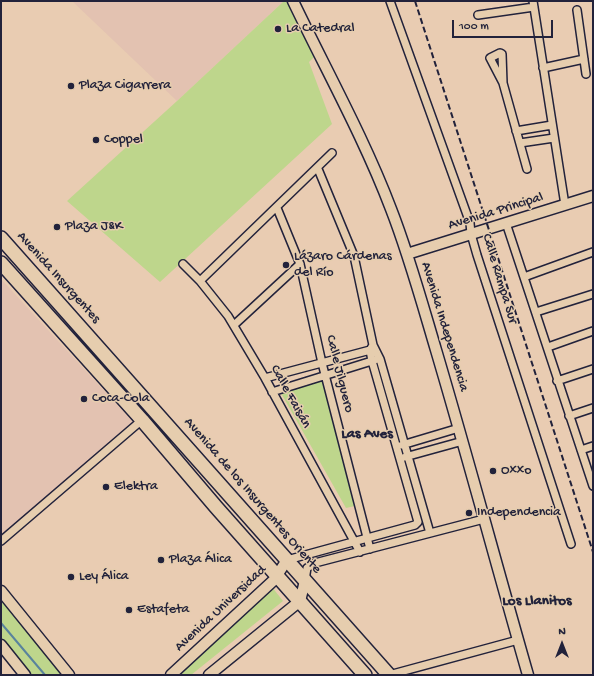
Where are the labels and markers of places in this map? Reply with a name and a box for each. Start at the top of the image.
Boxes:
place label: La Catedral [286,21,355,37]
marker: La Catedral [273,24,283,34]
place label: Plaza Cigarrera [79,78,171,94]
marker: Plaza Cigarrera [66,81,76,91]
place label: Coppel [104,132,143,148]
marker: Coppel [91,135,101,145]
place label: Plaza J&K [65,219,122,235]
marker: Plaza J&K [52,222,62,232]
place label: Lázaro Cárdenas del Río [294,249,392,282]
marker: Lázaro Cárdenas del Río [281,260,291,270]
place label: Coca-Cola [92,391,149,407]
marker: Coca-Cola [79,394,89,404]
place label: Oxxo [501,463,531,479]
marker: Oxxo [488,466,498,476]
place label: Elektra [114,479,158,495]
marker: Elektra [101,482,111,492]
place label: Independencia [477,505,561,521]
marker: Independencia [464,508,474,518]
place label: Plaza Álica [169,552,232,568]
marker: Plaza Álica [156,555,166,565]
place label: Ley Álica [79,569,128,585]
marker: Ley Álica [66,572,76,582]
place label: Estafeta [137,602,189,618]
marker: Estafeta [124,605,134,615]

